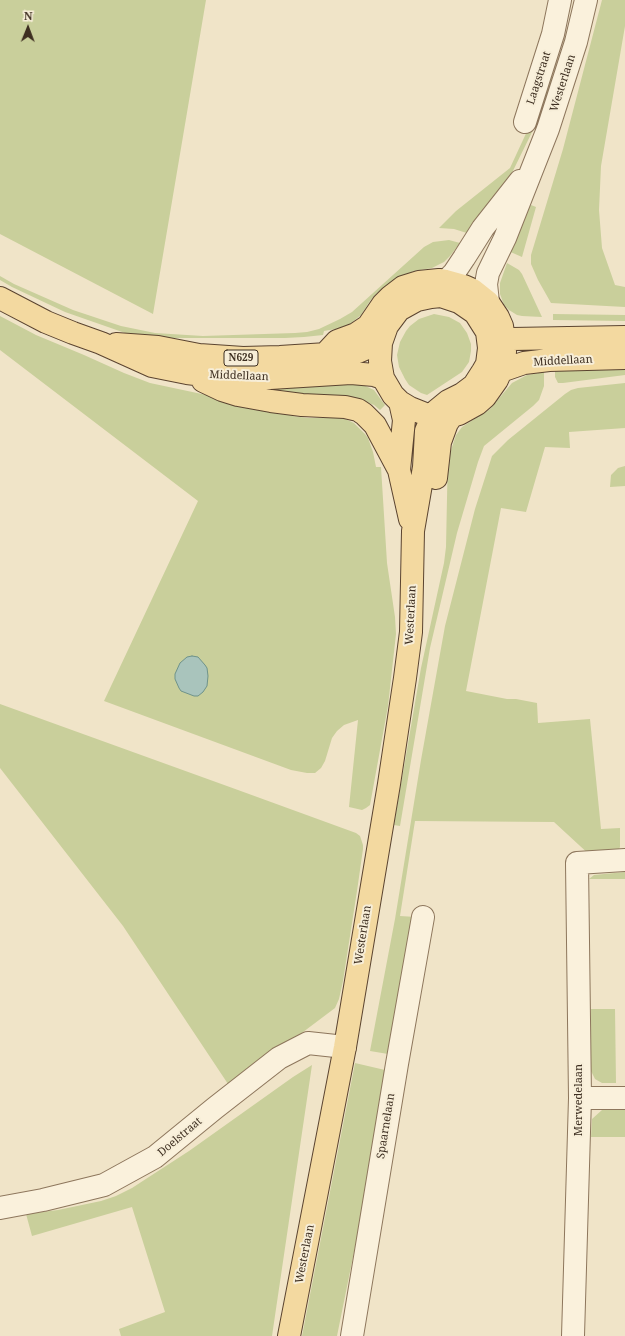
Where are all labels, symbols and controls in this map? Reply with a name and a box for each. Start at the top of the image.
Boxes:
north arrow [8,8,48,48]
text: N [24,8,33,23]
street label: Laagstraat [524,50,554,106]
street label: Westerlaan [548,53,578,113]
road number: N629 [224,350,258,366]
street label: Middellaan [533,353,593,369]
street label: Middellaan [209,368,269,384]
street label: Westerlaan [403,585,419,645]
street label: Westerlaan [352,905,374,965]
street label: Merwedelaan [572,1064,586,1136]
street label: Spaarnelaan [374,1092,398,1160]
street label: Doelstraat [155,1115,205,1159]
street label: Westerlaan [293,1224,317,1284]

